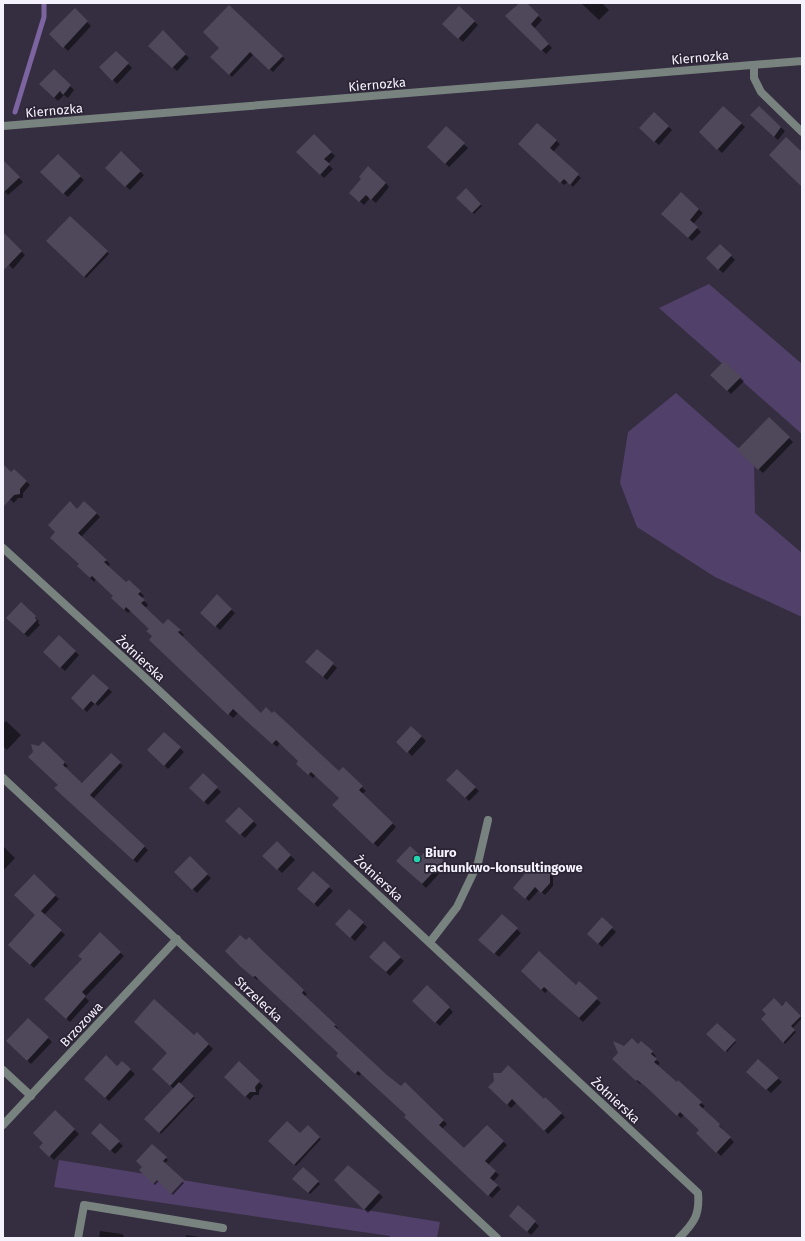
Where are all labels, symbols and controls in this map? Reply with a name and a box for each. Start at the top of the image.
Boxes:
street label: Kiernozka [671,48,729,67]
street label: Kiernozka [348,75,406,94]
street label: Kiernozka [25,101,83,120]
street label: Żołnierska [113,632,168,685]
place label: Biuro rachunkwo-konsultingowe [425,845,583,875]
street label: Żołnierska [351,852,406,905]
marker: Biuro rachunkwo-konsultingowe [412,854,422,864]
street label: Strzelecka [232,973,286,1025]
street label: Brzozowa [57,999,106,1050]
street label: Żołnierska [588,1074,643,1127]

